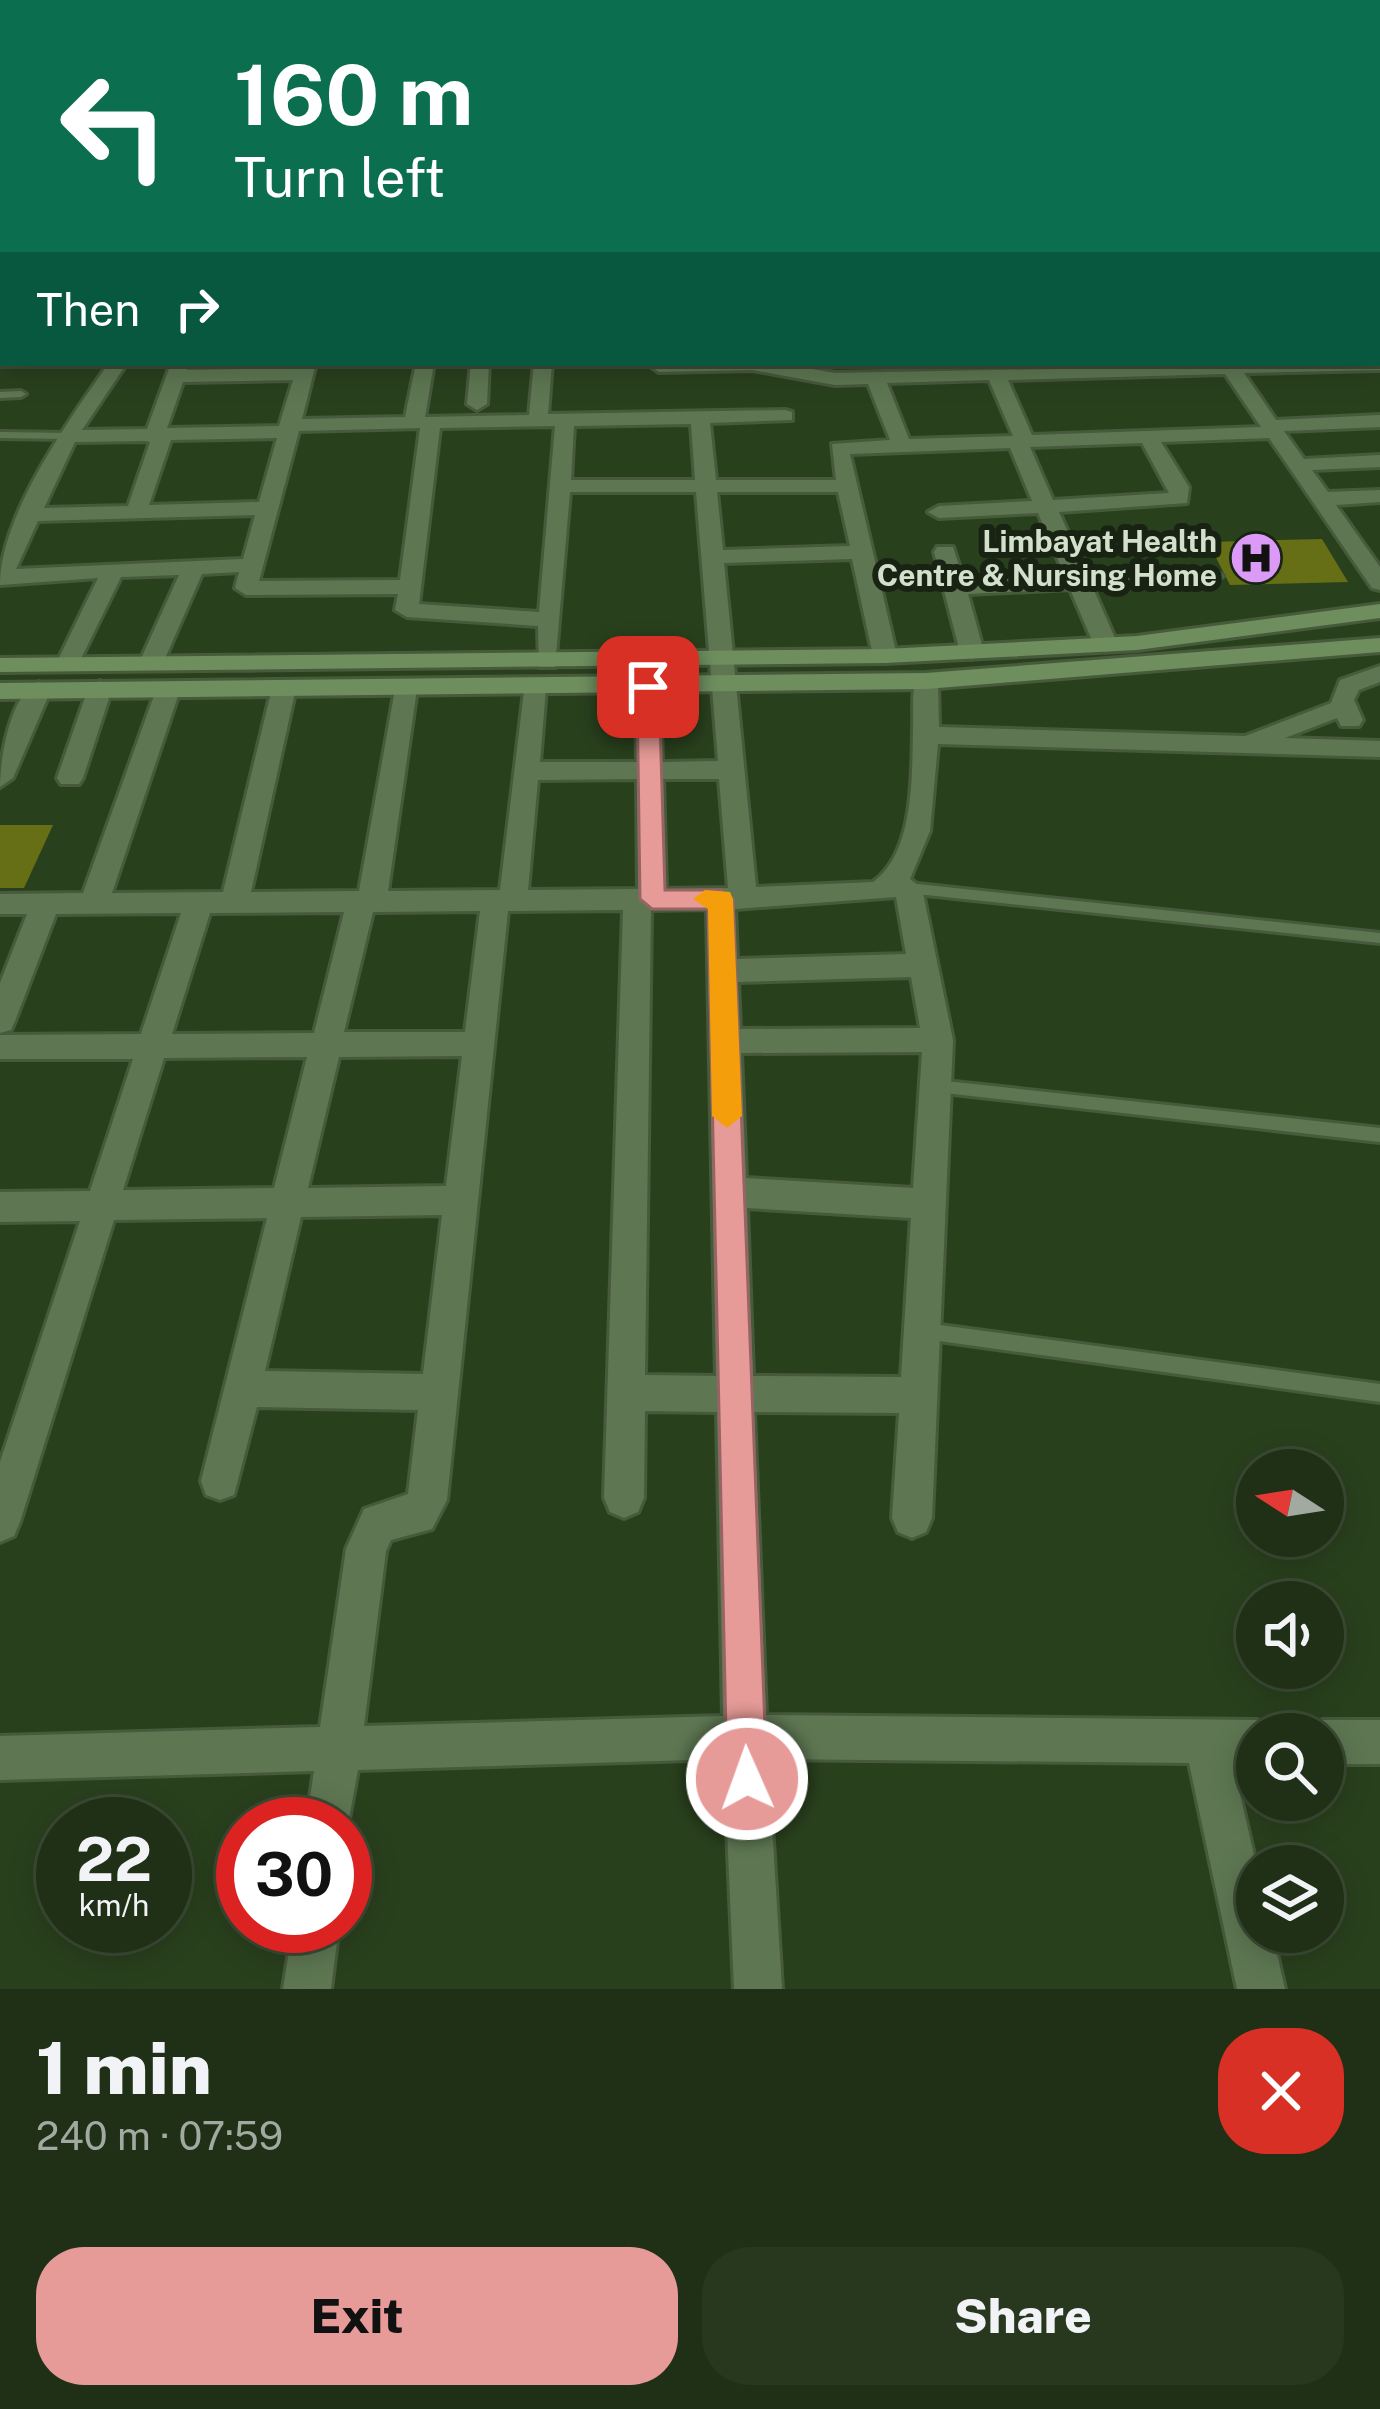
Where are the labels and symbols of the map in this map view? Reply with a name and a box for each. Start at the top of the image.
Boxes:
place label: Limbayat Health Centre & Nursing Home [877,523,1217,593]
hospital icon: Limbayat Health Centre & Nursing Home [1228,530,1284,586]
pin [597,636,699,738]
north arrow [1236,1449,1344,1557]
position arrow [684,1716,810,1842]
speed limit sign: 30 [216,1797,372,1953]

